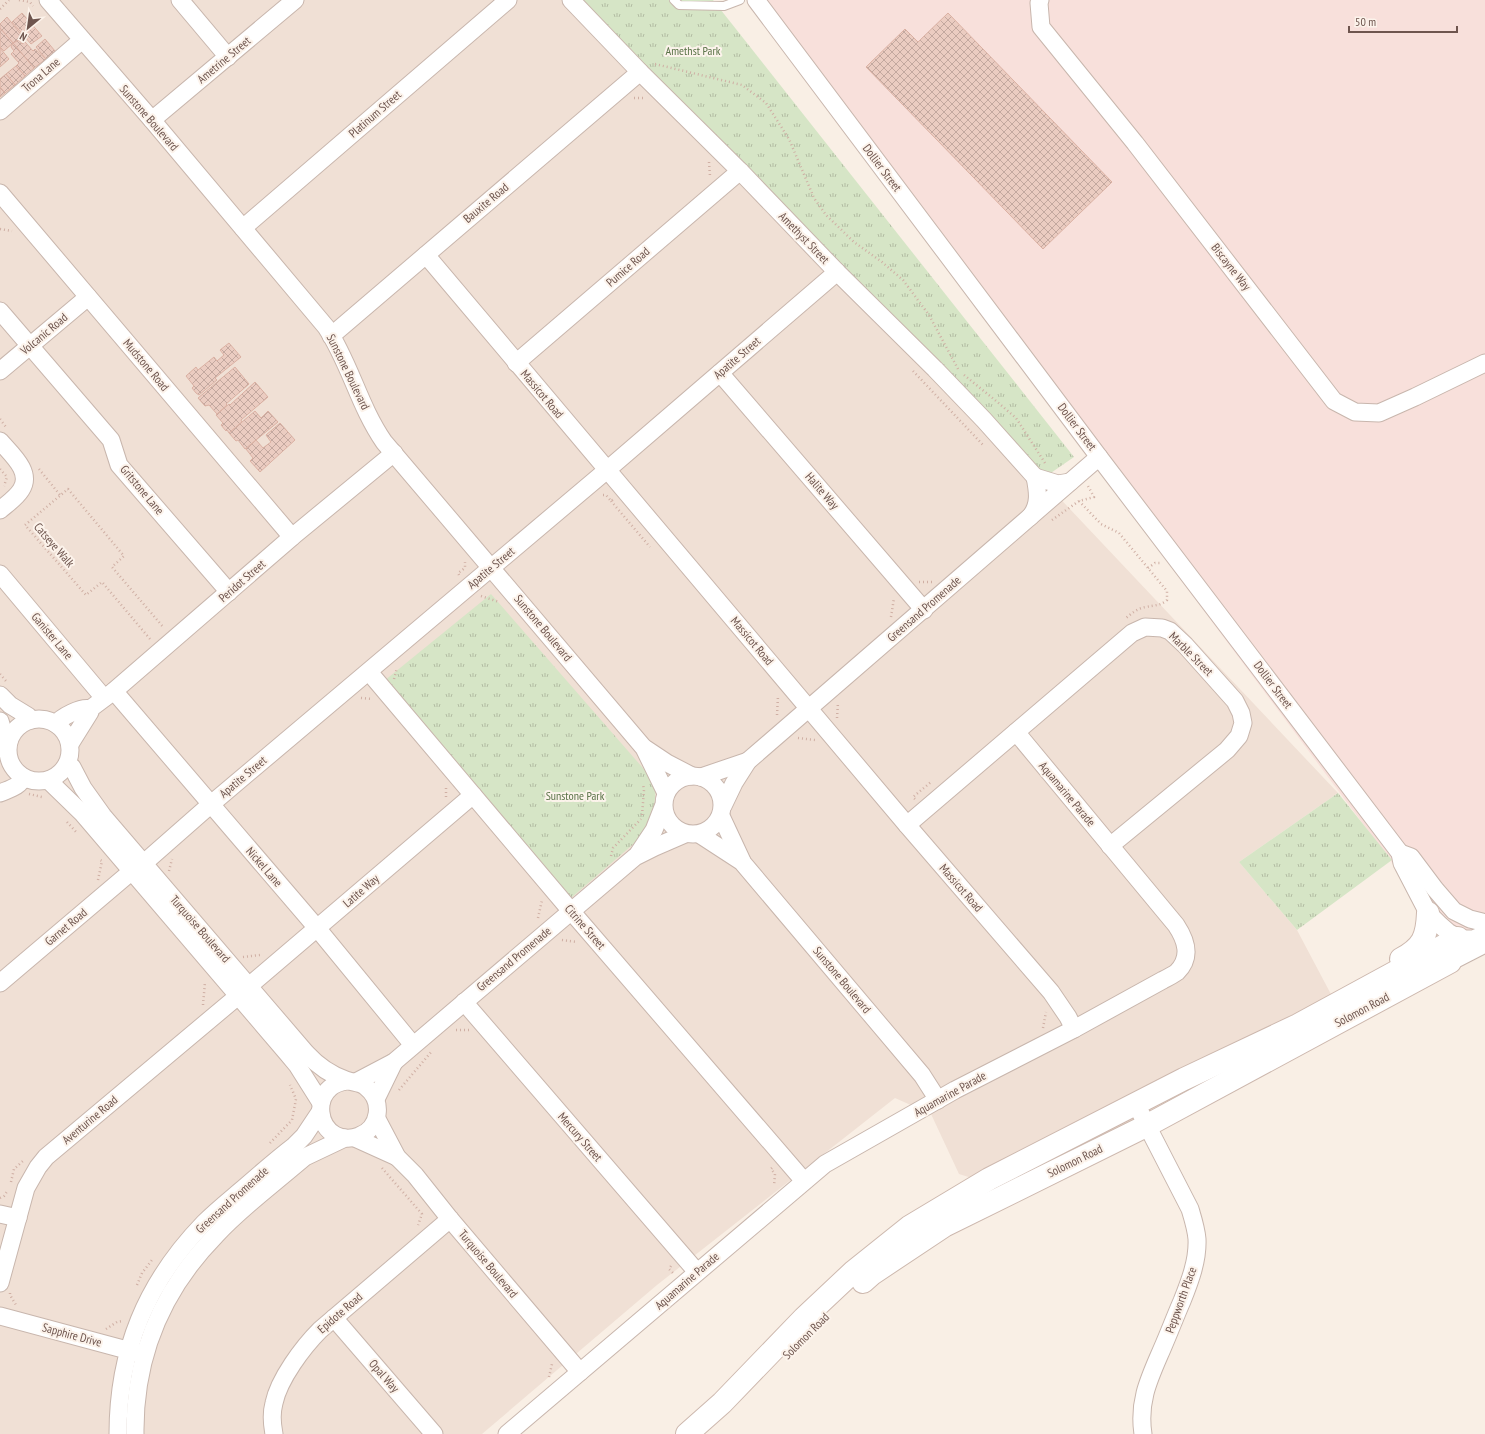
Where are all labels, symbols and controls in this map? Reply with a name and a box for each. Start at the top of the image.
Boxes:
north arrow [8,8,48,48]
scale bar [1349,8,1457,34]
text: 50 m [1355,14,1376,29]
text: N [17,29,29,44]
street label: Ametrine Street [194,32,254,86]
park label: Amethst Park [666,43,721,58]
street label: Trona Lane [19,54,63,95]
street label: Sunstone Boulevard [117,82,182,154]
street label: Platinum Street [345,86,404,140]
street label: Dollier Street [860,141,905,195]
street label: Bauxite Road [460,179,511,226]
street label: Amethyst Street [776,209,833,267]
street label: Biscayne Way [1208,240,1255,294]
street label: Pumice Road [603,244,653,290]
street label: Volcanic Road [16,310,70,358]
street label: Sunstone Boulevard [324,331,373,412]
street label: Apatite Street [710,333,764,382]
street label: Mudstone Road [120,335,173,394]
street label: Massicot Road [518,366,567,421]
street label: Dollier Street [1055,400,1100,454]
street label: Gritstone Lane [117,462,167,518]
street label: Halite Way [802,469,843,513]
street label: Catseye Walk [31,519,78,570]
street label: Apatite Street [464,543,518,592]
street label: Peridot Street [215,556,269,605]
street label: Greensand Promenade [884,573,964,645]
street label: Sunstone Boulevard [511,591,576,664]
street label: Ganister Lane [28,609,76,662]
street label: Massicot Road [728,613,777,668]
street label: Marble Street [1166,629,1217,679]
street label: Dollier Street [1251,658,1296,712]
street label: Apatite Street [216,752,270,801]
street label: Aquamarine Parade [1036,758,1099,829]
park label: Sunstone Park [546,788,605,803]
street label: Nickel Lane [243,844,286,890]
street label: Massicot Road [936,861,986,915]
street label: Latite Way [340,871,382,910]
street label: Turquoise Boulevard [167,892,234,965]
street label: Citrine Street [562,901,610,953]
street label: Garnet Road [41,905,90,949]
street label: Greensand Promenade [473,923,554,994]
street label: Sunstone Boulevard [810,943,875,1016]
street label: Solomon Road [1332,989,1392,1030]
street label: Aquamarine Parade [911,1068,988,1120]
street label: Aventurine Road [59,1092,120,1147]
street label: Mercury Street [555,1109,606,1165]
street label: Solomon Road [1045,1141,1105,1180]
street label: Greensand Promenade [192,1163,271,1236]
street label: Turquoise Boulevard [456,1227,521,1301]
street label: Aquamarine Parade [652,1249,722,1313]
street label: Peppworth Place [1162,1265,1199,1335]
street label: Epidote Road [314,1289,365,1336]
street label: Solomon Road [779,1309,832,1362]
street label: Sapphire Drive [41,1319,103,1350]
street label: Opal Way [366,1356,403,1396]

